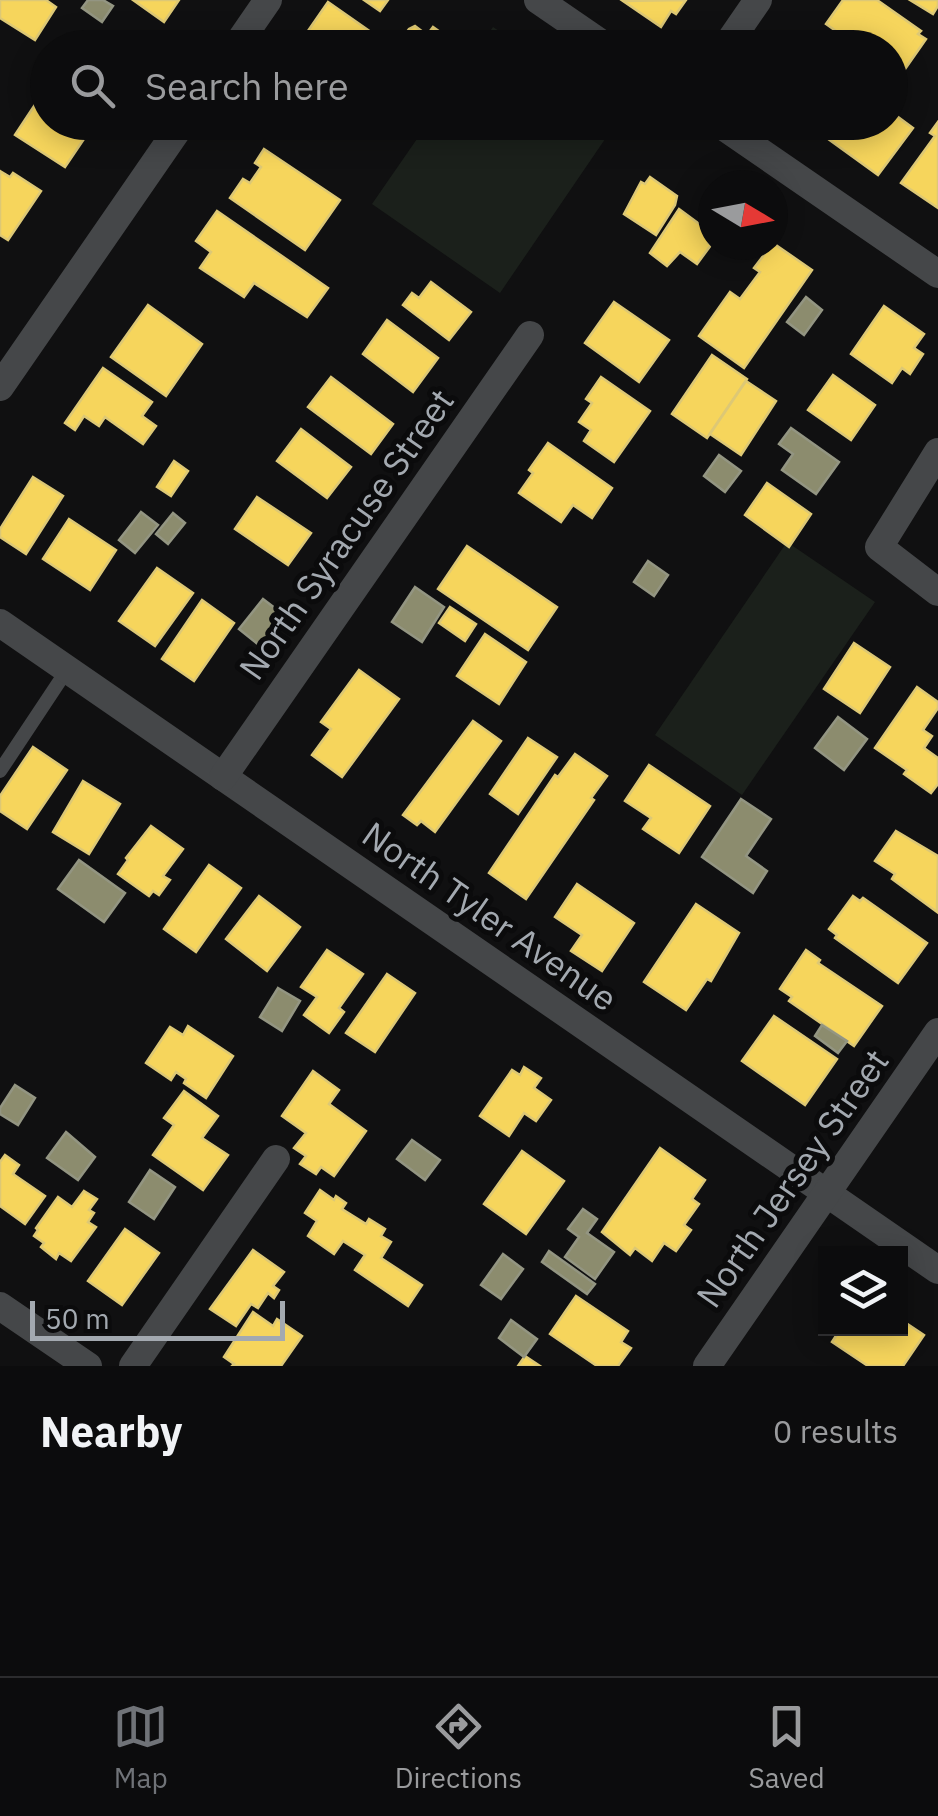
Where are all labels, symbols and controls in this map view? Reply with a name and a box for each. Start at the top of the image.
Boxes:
search box [30,30,908,140]
icon: search [65,58,120,113]
text: Search here [145,61,349,110]
north arrow [698,170,788,260]
street label: North Syracuse Street [228,380,464,688]
street label: North Tyler Avenue [354,811,626,1021]
street label: North Jersey Street [686,1040,898,1316]
map controls [818,1246,908,1336]
button: layers [818,1246,908,1336]
scale bar [30,1296,285,1340]
text: 50 m [45,1300,110,1337]
text: Nearby [40,1404,182,1459]
text: 0 results [773,1410,898,1452]
tab: Map [113,1699,168,1796]
tab: Directions [395,1699,522,1796]
tab: Saved [749,1699,825,1796]

